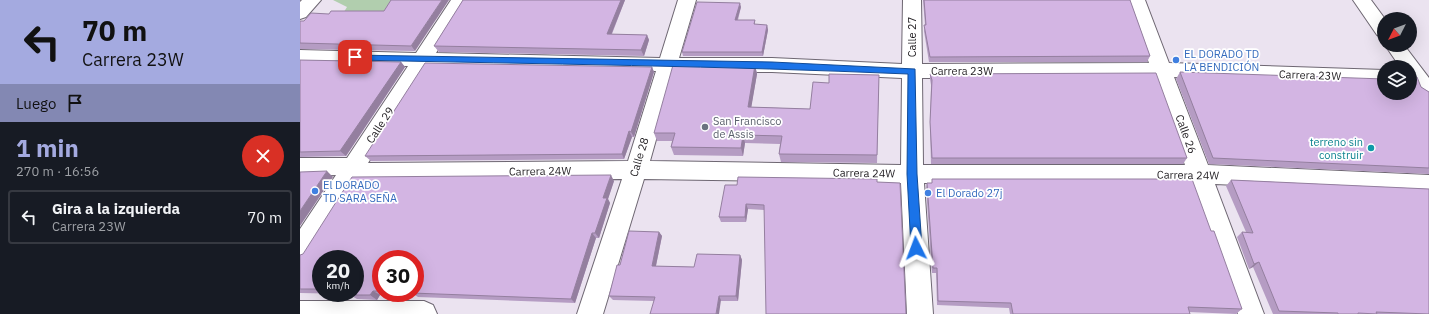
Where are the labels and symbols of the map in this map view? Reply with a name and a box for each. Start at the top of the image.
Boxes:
north arrow [1377,12,1417,52]
street label: Calle 27 [905,17,919,57]
pin [338,40,372,74]
place label: EL DORADO TD LA BENDICIÓN [1184,47,1259,74]
marker: EL DORADO TD LA BENDICIÓN [1171,55,1181,65]
street label: Carrera 23W [931,64,993,78]
street label: Carrera 23W [1279,67,1342,83]
street label: Calle 29 [363,104,397,146]
street label: Calle 26 [1173,113,1199,155]
place label: San Francisco de Assis [713,114,781,141]
marker: San Francisco de Assis [700,122,710,132]
place label: terreno sin construir [1310,135,1363,162]
street label: Calle 28 [626,136,652,178]
marker: terreno sin construir [1366,143,1376,153]
street label: Carrera 24W [509,163,571,179]
street label: Carrera 24W [833,165,895,181]
street label: Carrera 24W [1157,167,1219,183]
place label: El DORADO TD SARA SEÑA [323,178,397,205]
marker: El DORADO TD SARA SEÑA [310,186,320,196]
place label: El Dorado 27j [936,186,1003,200]
marker: El Dorado 27j [923,188,933,198]
position arrow [895,227,937,269]
speed limit sign: 30 [372,250,424,302]

